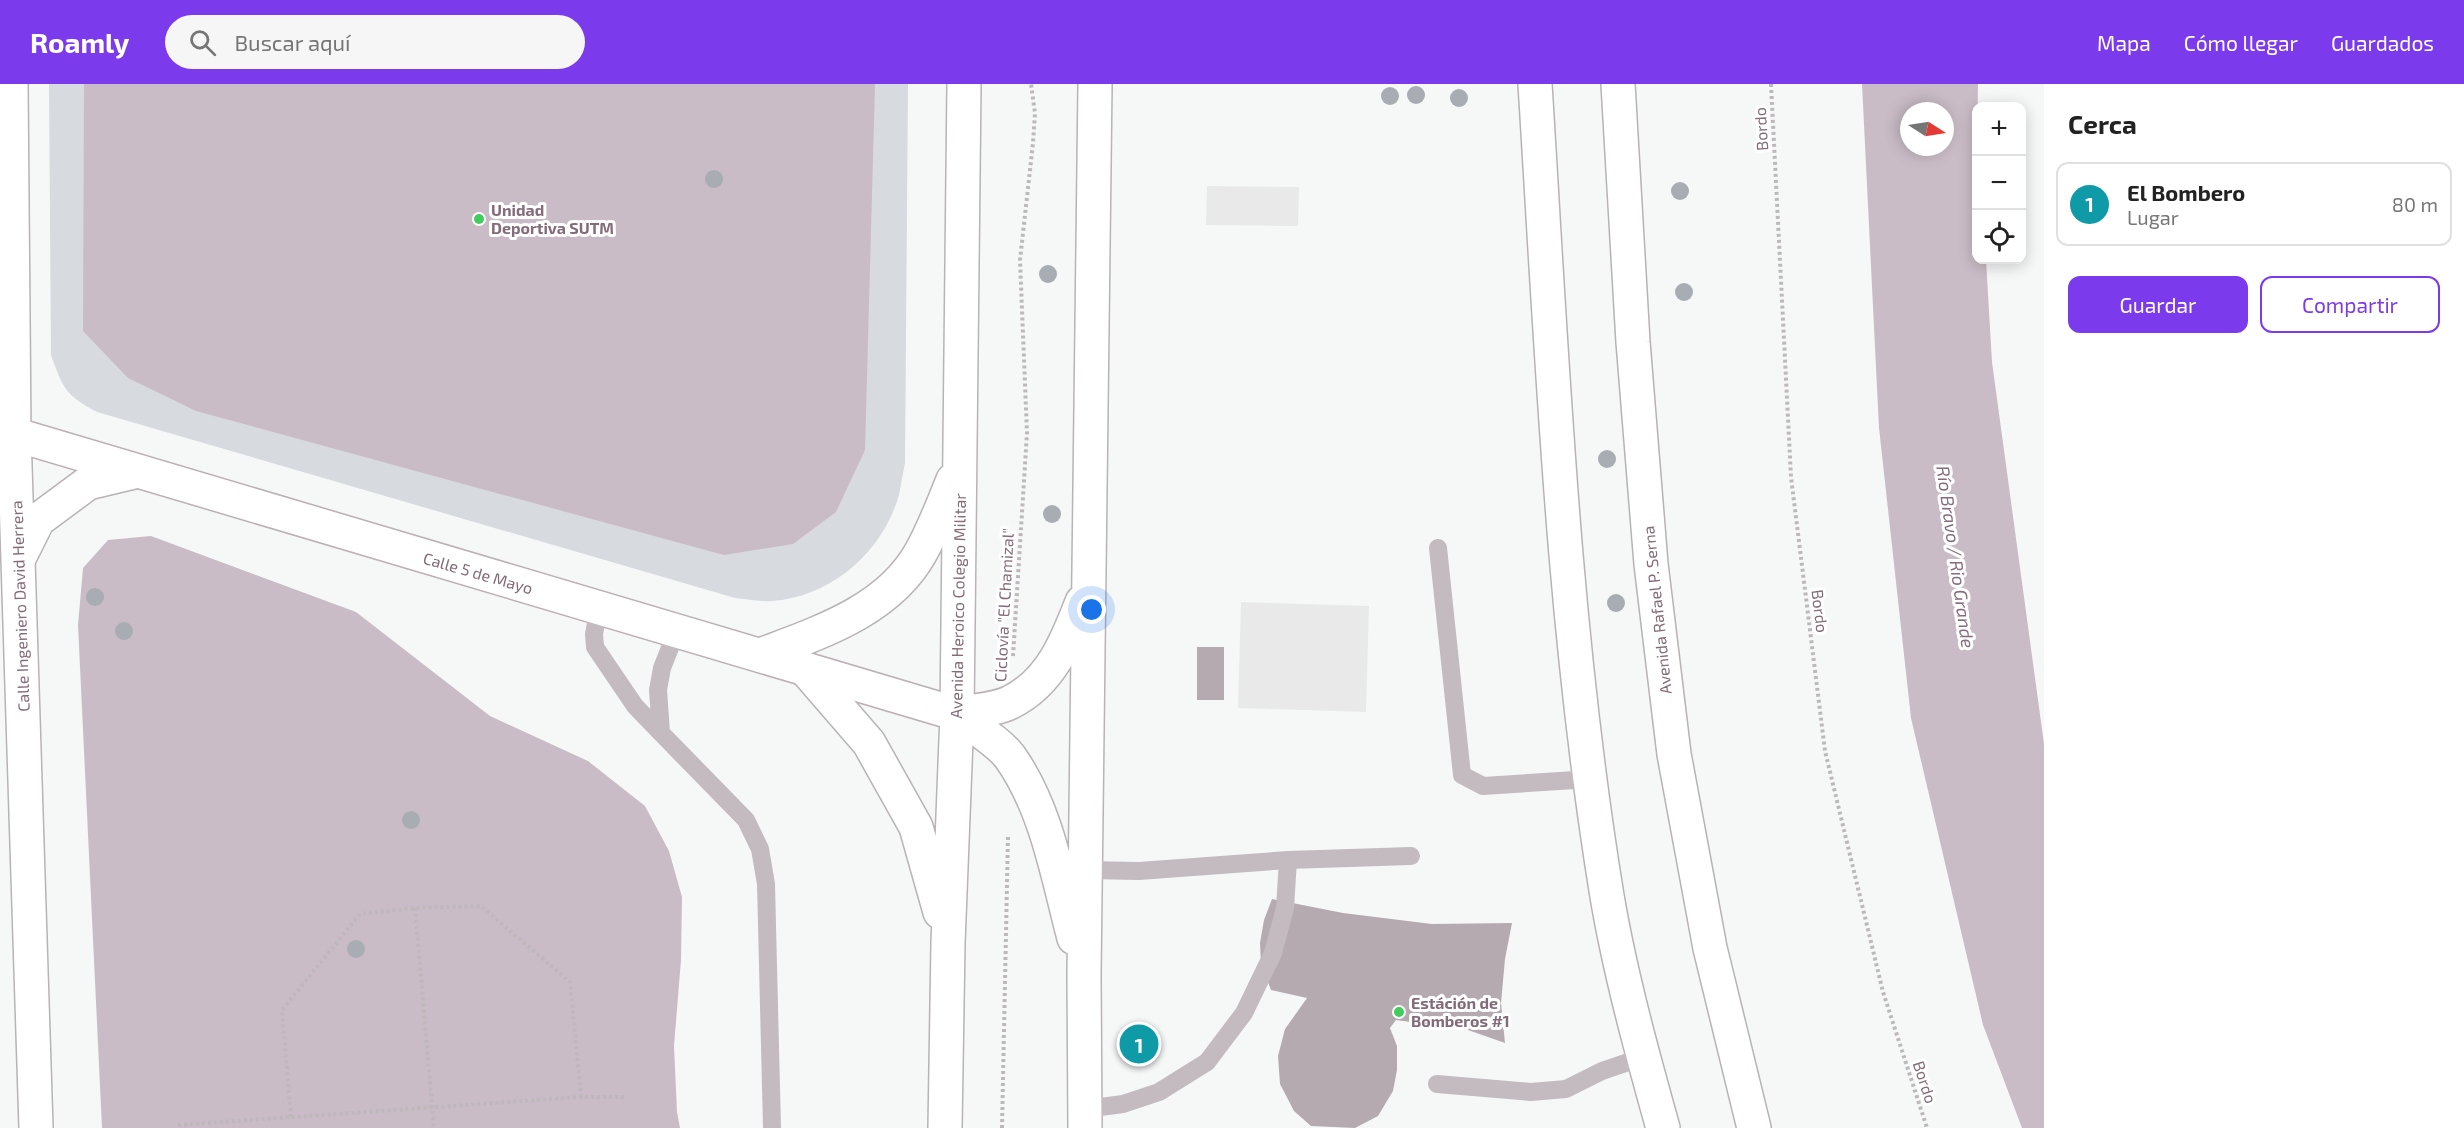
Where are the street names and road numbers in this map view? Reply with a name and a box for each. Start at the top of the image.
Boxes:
street label: Bordo [1750,107,1771,151]
street label: Avenida Heroico Colegio Militar [946,493,969,719]
street label: Calle Ingeniero David Herrera [6,500,33,712]
street label: Avenida Rafael P. Serna [1638,525,1675,695]
street label: Ciclovía "El Chamizal" [990,528,1017,682]
street label: Calle 5 de Mayo [421,548,535,597]
street label: Bordo [1808,588,1833,634]
street label: Bordo [1910,1058,1941,1105]

